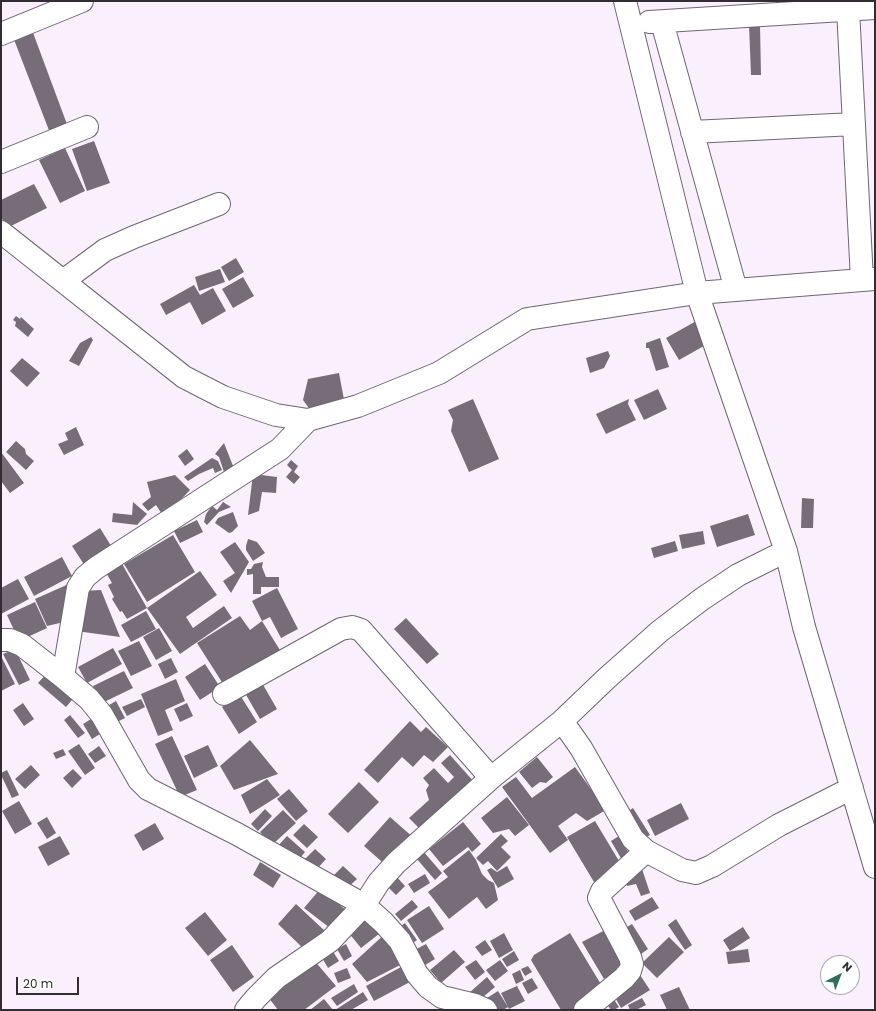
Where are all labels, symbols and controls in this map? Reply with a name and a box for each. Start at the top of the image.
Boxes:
north arrow [820,955,860,995]
text: N [839,958,856,976]
scale bar [18,969,81,995]
text: 20 m [23,975,53,992]

